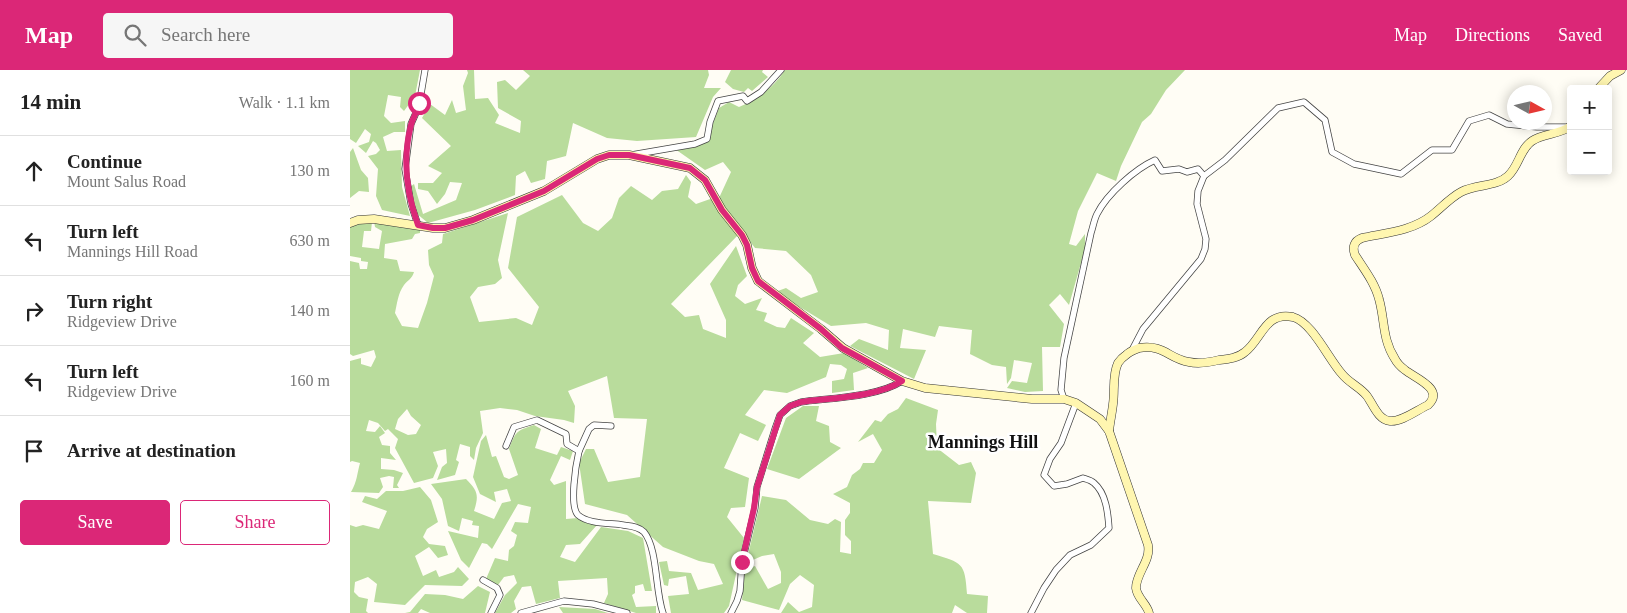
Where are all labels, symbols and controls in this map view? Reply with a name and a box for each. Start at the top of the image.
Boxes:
search box [103,13,453,58]
icon: search [121,21,149,49]
text: Map [25,22,73,48]
text: Search here [161,24,250,45]
text: Map [1394,25,1427,45]
text: Directions [1455,25,1530,45]
text: Saved [1558,25,1602,45]
north arrow [1507,85,1552,130]
map controls [1567,85,1612,175]
button: + [1567,85,1612,130]
text: 14 min [20,90,81,114]
route start [408,92,431,115]
text: Walk · 1.1 km [239,94,330,111]
button: − [1567,130,1612,175]
text: Continue [67,151,142,172]
icon: ahead [20,157,48,185]
text: 130 m [290,162,330,179]
text: Mount Salus Road [67,173,186,190]
text: Turn left [67,221,139,242]
icon: left [20,227,48,255]
text: 630 m [290,232,330,249]
text: Mannings Hill Road [67,243,198,260]
text: Turn right [67,291,152,312]
icon: right [20,297,48,325]
text: 140 m [290,302,330,319]
text: Ridgeview Drive [67,313,177,330]
text: Turn left [67,361,139,382]
icon: left [20,367,48,395]
text: 160 m [290,372,330,389]
text: Ridgeview Drive [67,383,177,400]
district label: Mannings Hill [928,432,1038,452]
icon: arrive [20,437,48,465]
text: Arrive at destination [67,440,236,461]
button: Save [20,500,170,545]
button: Share [180,500,330,545]
route end [731,551,754,574]

